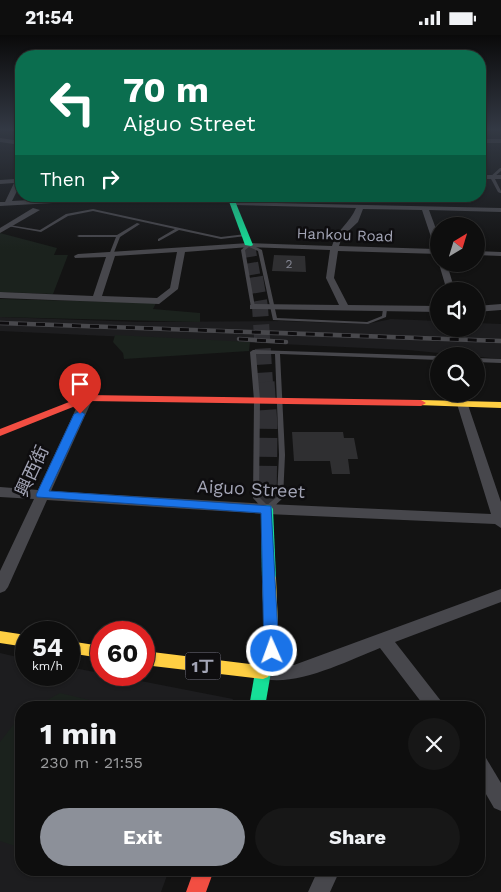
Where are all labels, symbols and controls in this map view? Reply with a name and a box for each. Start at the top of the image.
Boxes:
text: 21:54 [25,6,74,29]
text: 70 m [123,69,209,111]
icon: left [40,70,105,135]
text: Aiguo Street [123,111,256,136]
icon: right [96,165,124,193]
text: Then [40,168,86,191]
north arrow [430,217,485,273]
map controls [430,217,485,402]
street label: Hankou Road [296,224,394,246]
house number: 2 [286,257,293,271]
button: sound [430,282,485,337]
button: search [430,347,485,402]
pin [59,363,101,414]
icon: arrive [66,370,94,398]
street label: 興西街 [11,442,52,500]
street label: Aiguo Street [196,475,306,502]
speed limit sign: 60 [90,621,155,686]
position arrow [245,624,297,676]
text: 54 [32,633,63,662]
road number: 1丁 [186,653,220,679]
text: km/h [32,659,63,673]
text: 1 min [40,716,117,751]
button: close [408,718,460,770]
text: 230 m · 21:55 [40,753,143,772]
button: Exit [40,808,245,866]
button: Share [255,808,460,866]

